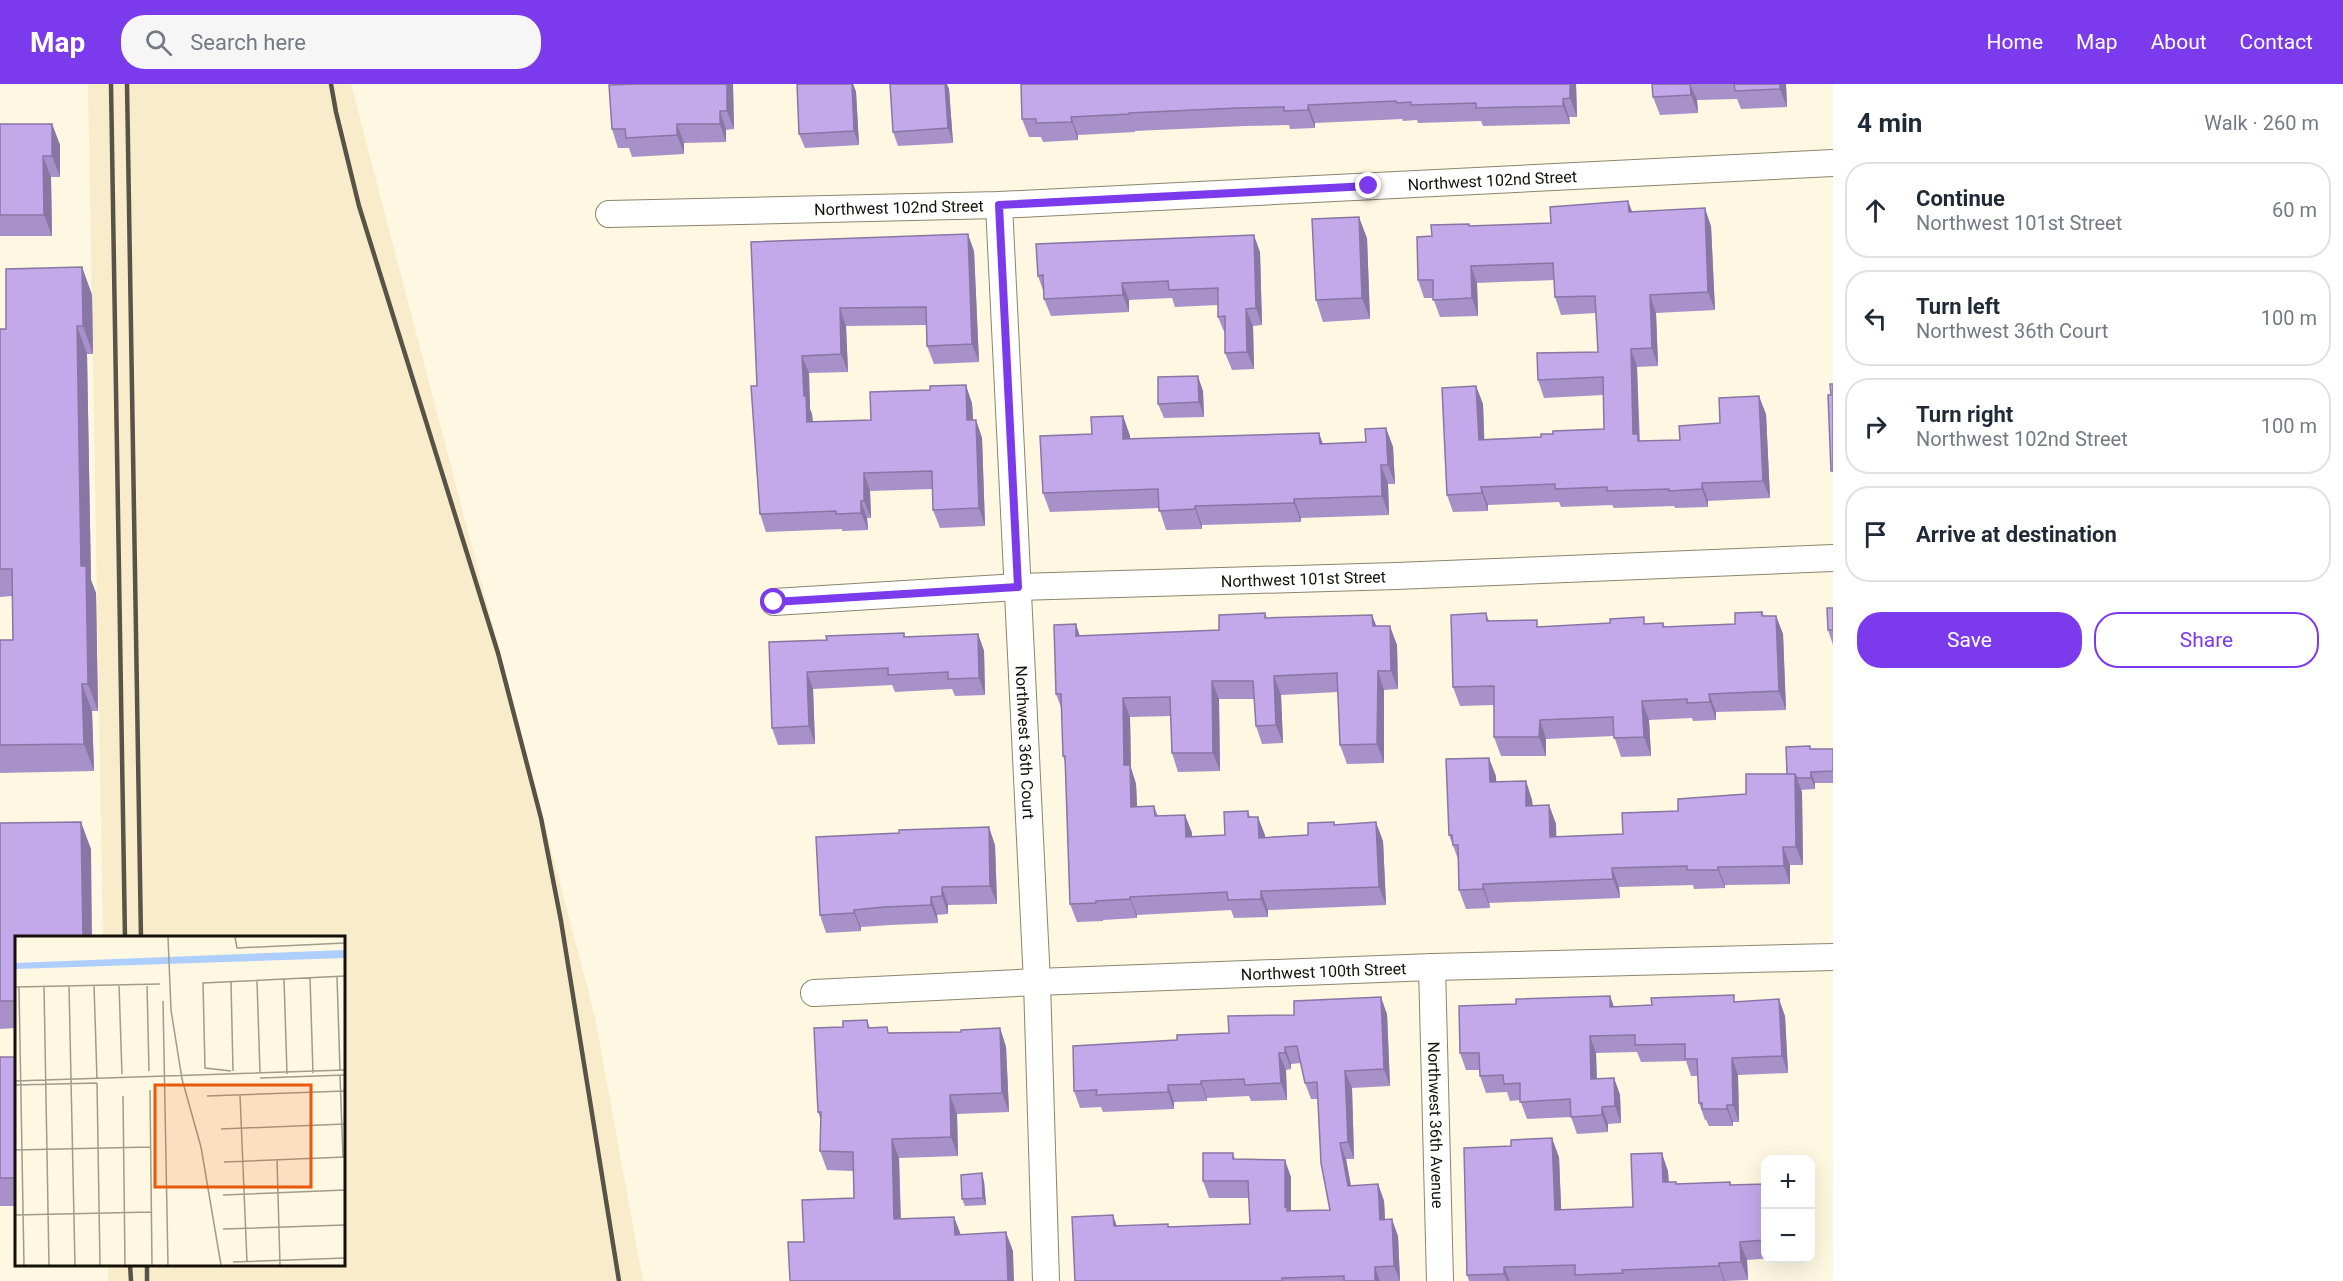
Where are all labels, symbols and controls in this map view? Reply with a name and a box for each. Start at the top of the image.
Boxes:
search box [121,15,541,69]
text: Map [30,26,85,59]
icon: search [142,26,175,59]
text: Search here [190,30,306,55]
text: Home [1987,30,2043,54]
text: Map [2076,30,2118,54]
text: About [2151,30,2207,54]
text: Contact [2240,30,2313,54]
text: 4 min [1857,108,1922,138]
text: Walk · 260 m [2204,111,2319,135]
street label: Northwest 102nd Street [1407,166,1577,194]
route end [1355,172,1381,198]
text: Continue [1916,186,2005,211]
icon: ahead [1859,194,1892,227]
street label: Northwest 102nd Street [814,196,984,219]
text: 60 m [2272,198,2317,222]
text: Northwest 101st Street [1916,211,2122,235]
text: Turn left [1916,294,2000,319]
icon: left [1859,302,1892,335]
text: 100 m [2261,306,2317,330]
text: Northwest 36th Court [1916,319,2108,343]
text: Turn right [1916,402,2013,427]
icon: right [1859,410,1892,443]
text: 100 m [2261,414,2317,438]
text: Northwest 102nd Street [1916,427,2128,451]
icon: arrive [1859,518,1892,551]
text: Arrive at destination [1916,522,2117,547]
street label: Northwest 101st Street [1221,567,1386,591]
route start [760,588,786,614]
button: Save [1857,612,2082,668]
button: Share [2094,612,2319,668]
street label: Northwest 36th Court [1012,665,1039,820]
inset map [15,936,345,1266]
street label: Northwest 100th Street [1240,958,1407,984]
street label: Northwest 36th Avenue [1424,1041,1448,1209]
map controls [1761,1155,1815,1263]
button: + [1761,1155,1815,1209]
button: − [1761,1209,1815,1263]

